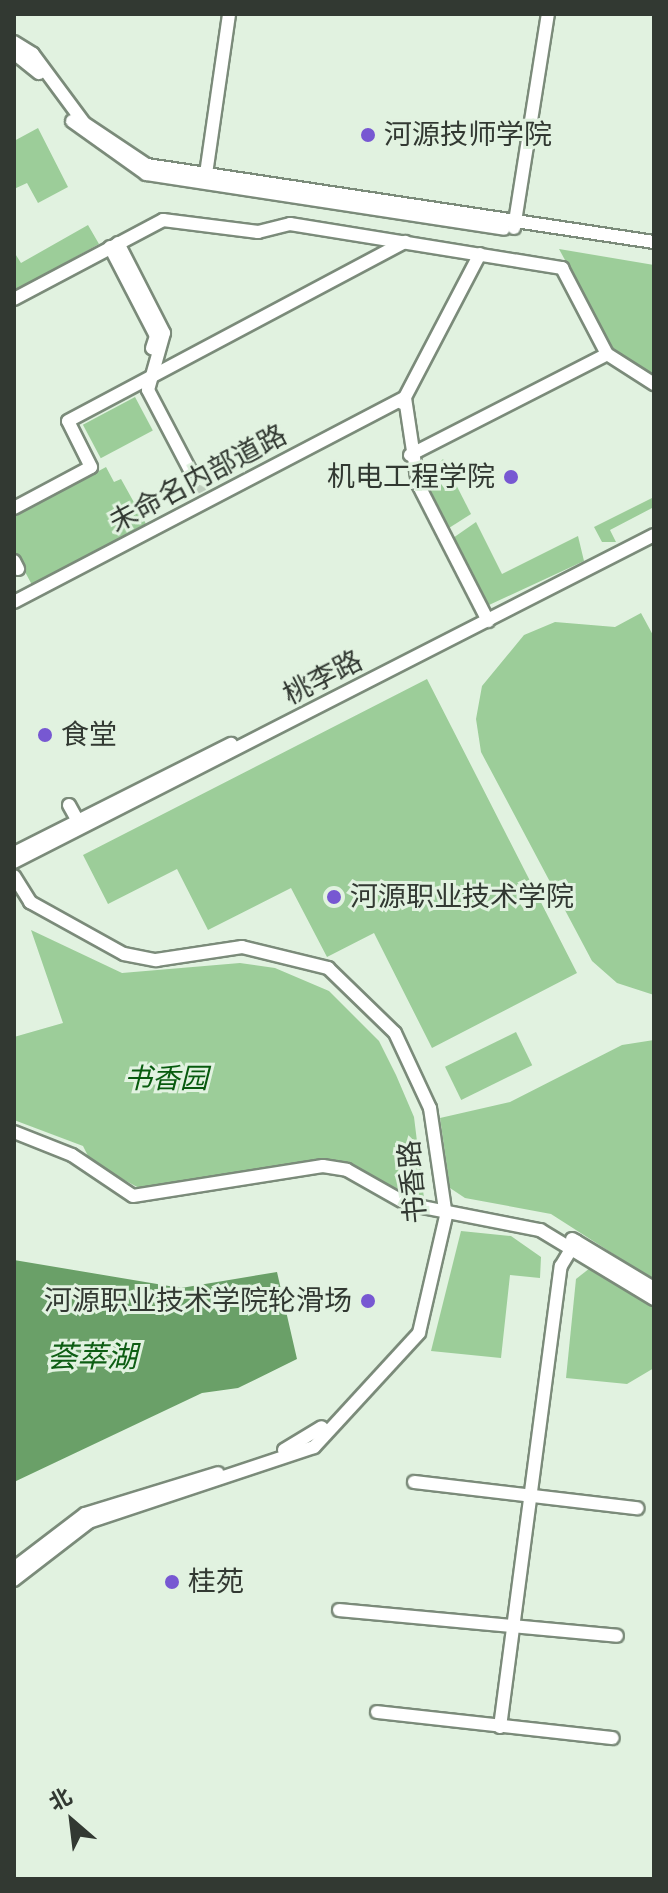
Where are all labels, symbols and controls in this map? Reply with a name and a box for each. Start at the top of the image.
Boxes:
place label: 河源技师学院 [384,118,552,152]
marker: 河源技师学院 [359,126,377,144]
street label: 未命名内部道路 [104,418,292,540]
place label: 机电工程学院 [327,460,495,494]
marker: 机电工程学院 [502,468,520,486]
street label: 桃李路 [278,644,368,712]
place label: 食堂 [61,718,117,752]
marker: 食堂 [36,726,54,744]
place label: 河源职业技术学院 [350,880,574,914]
marker: 河源职业技术学院 [325,888,343,906]
park label: 书香园 [124,1062,208,1096]
street label: 书香路 [393,1139,433,1225]
place label: 河源职业技术学院轮滑场 [44,1284,352,1318]
marker: 河源职业技术学院轮滑场 [359,1292,377,1310]
water label: 荟萃湖 [47,1339,137,1375]
place label: 桂苑 [188,1565,244,1599]
marker: 桂苑 [163,1573,181,1591]
north arrow [32,1781,112,1861]
text: 北 [44,1782,77,1816]

